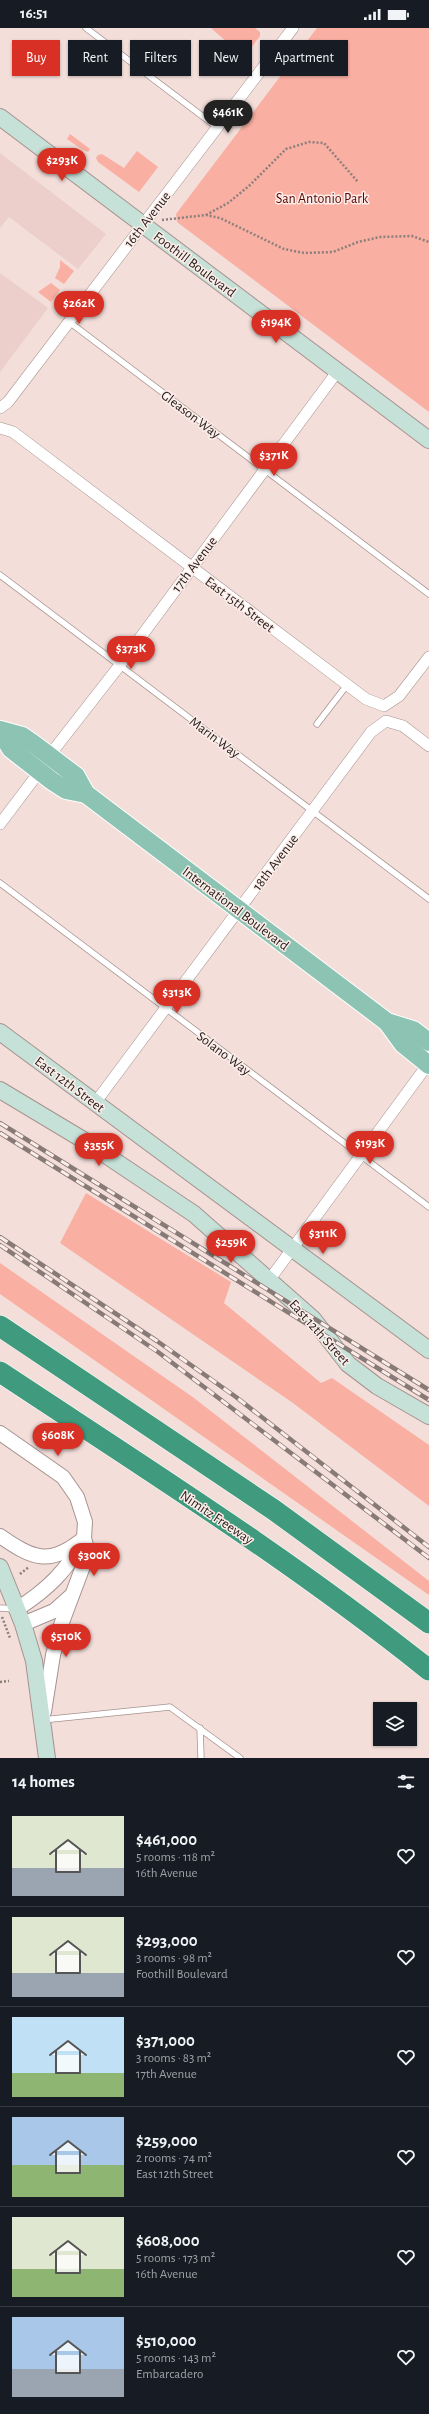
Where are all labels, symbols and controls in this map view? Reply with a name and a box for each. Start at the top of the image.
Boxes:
text: 16:51 [20,6,48,21]
chip: Buy [12,40,60,76]
chip: Rent [68,40,122,76]
chip: Filters [130,40,191,76]
chip: New [199,40,252,76]
chip: Apartment [260,40,348,76]
pin: $461K [200,100,256,134]
text: $461K [213,106,243,119]
pin: $293K [34,148,90,182]
text: $293K [46,154,78,167]
street label: 16th Avenue [122,189,174,250]
park label: San Antonio Park [276,192,369,206]
street label: Foothill Boulevard [151,229,238,300]
pin: $262K [51,291,107,325]
text: $262K [63,297,95,310]
pin: $194K [248,310,304,344]
text: $194K [261,316,291,329]
street label: Gleason Way [158,388,223,441]
pin: $371K [246,443,302,477]
text: $371K [259,449,289,462]
street label: 17th Avenue [169,534,220,595]
street label: East 15th Street [202,574,277,636]
pin: $373K [103,636,159,670]
text: $373K [116,642,146,655]
street label: Marin Way [187,715,242,761]
street label: 18th Avenue [250,832,301,893]
street label: International Boulevard [180,864,291,953]
pin: $313K [149,980,205,1014]
text: $313K [162,986,192,999]
street label: Solano Way [194,1029,253,1078]
street label: East 12th Street [32,1054,107,1116]
pin: $193K [342,1131,398,1165]
pin: $355K [71,1133,127,1167]
text: $193K [355,1137,385,1150]
text: $355K [84,1139,114,1152]
pin: $311K [295,1221,351,1255]
text: $311K [309,1227,337,1240]
pin: $259K [203,1230,259,1264]
text: $259K [215,1236,247,1249]
street label: East 12th Street [286,1297,353,1369]
pin: $608K [30,1423,86,1457]
text: $608K [42,1429,74,1442]
street label: Nimitz Freeway [177,1488,255,1547]
pin: $300K [66,1543,122,1577]
text: $300K [78,1549,110,1562]
pin: $510K [38,1624,94,1658]
text: $510K [51,1630,81,1643]
map controls [373,1702,417,1746]
button: layers [373,1702,417,1746]
icon: filters [395,1771,417,1793]
text: 14 homes [12,1773,75,1790]
text: $461,000 [136,1831,197,1848]
icon: home [44,1832,92,1880]
icon: heart [395,1845,417,1867]
text: 5 rooms · 118 m² [136,1851,215,1864]
text: 16th Avenue [136,1867,198,1880]
text: $293,000 [136,1932,198,1949]
icon: home [44,1933,92,1981]
icon: heart [395,1946,417,1968]
text: 3 rooms · 98 m² [136,1952,212,1965]
text: Foothill Boulevard [136,1968,228,1981]
text: $371,000 [136,2032,195,2049]
icon: home [44,2033,92,2081]
icon: heart [395,2046,417,2068]
text: 3 rooms · 83 m² [136,2052,211,2065]
text: 17th Avenue [136,2068,197,2081]
text: $259,000 [136,2132,198,2149]
icon: home [44,2133,92,2181]
icon: heart [395,2146,417,2168]
text: 2 rooms · 74 m² [136,2152,212,2165]
text: East 12th Street [136,2168,213,2181]
text: $608,000 [136,2232,200,2249]
icon: home [44,2233,92,2281]
icon: heart [395,2246,417,2268]
text: 5 rooms · 173 m² [136,2252,215,2265]
text: 16th Avenue [136,2268,198,2281]
text: $510,000 [136,2332,196,2349]
icon: home [44,2333,92,2381]
icon: heart [395,2346,417,2368]
text: 5 rooms · 143 m² [136,2352,216,2365]
text: Embarcadero [136,2368,203,2381]

